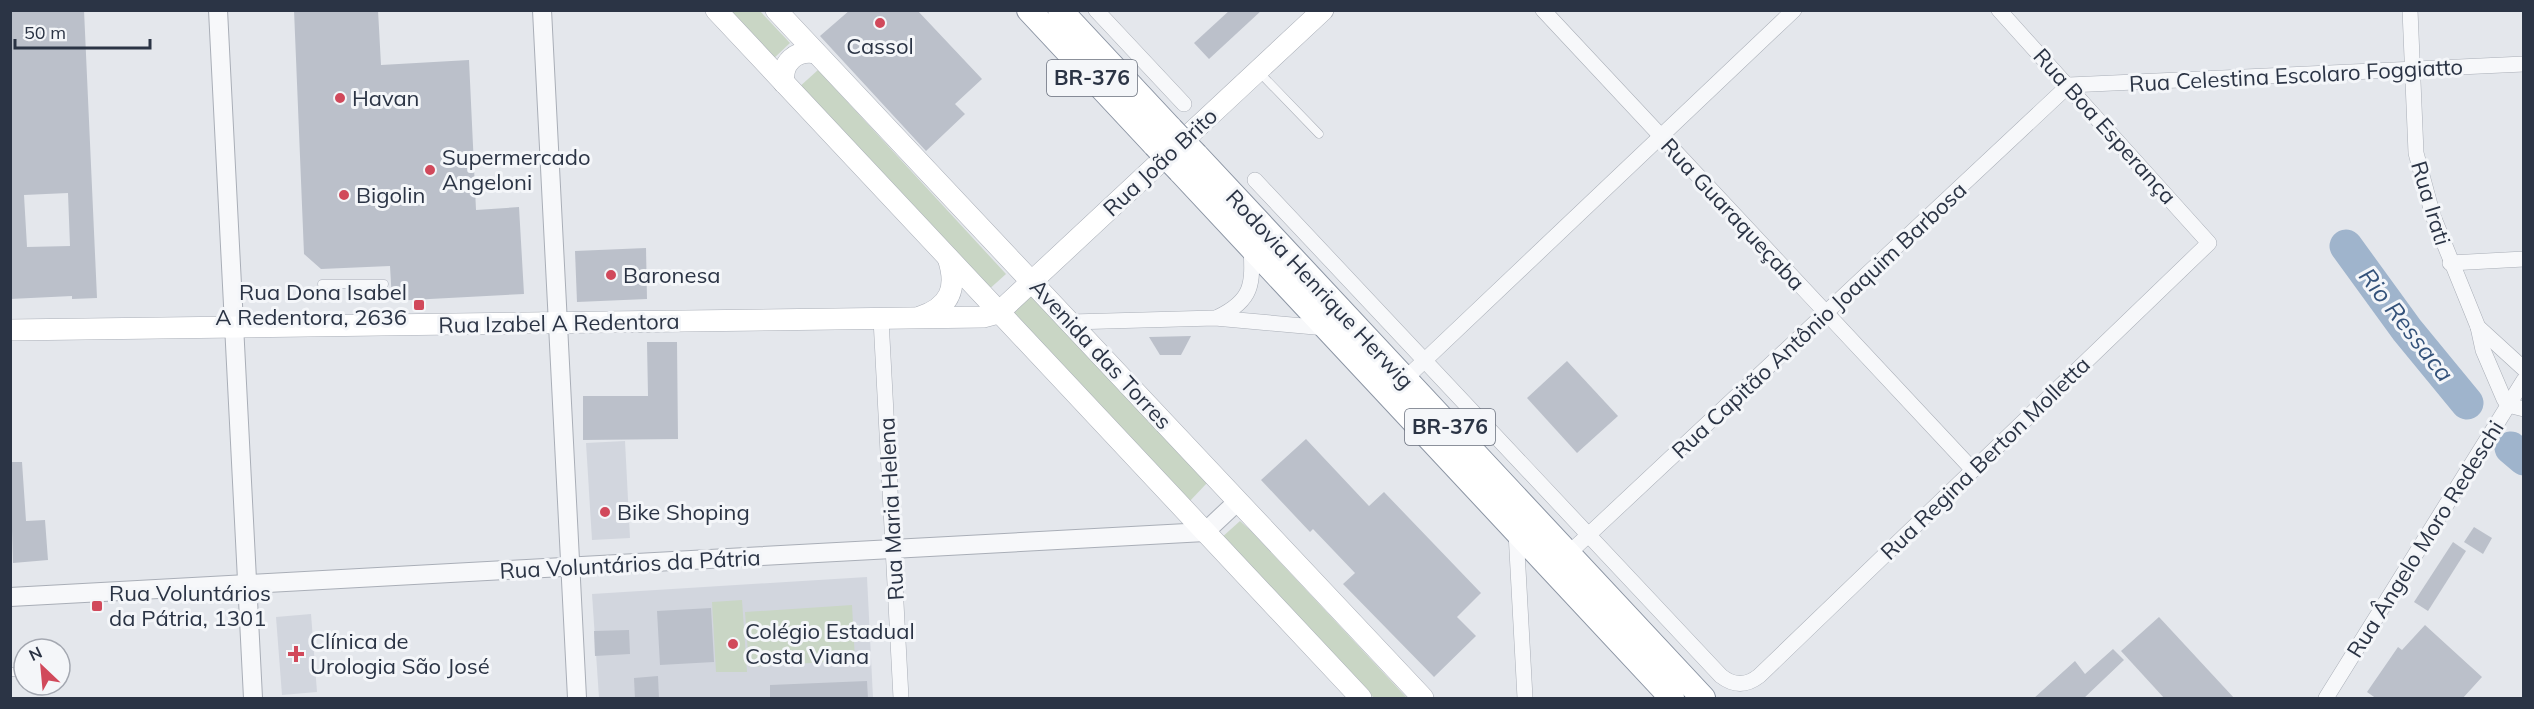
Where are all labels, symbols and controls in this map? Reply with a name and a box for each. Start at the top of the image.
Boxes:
scale bar [15,12,150,50]
marker: Cassol [873,16,887,30]
text: 50 m [24,21,66,44]
place label: Cassol [846,32,914,60]
street label: Rua Boa Esperança [2028,42,2182,210]
street label: Rua Celestina Escolaro Foggiatto [2128,52,2464,98]
road number: BR-376 [1047,60,1137,96]
place label: Havan [352,84,420,112]
marker: Havan [333,91,347,105]
street label: Rua João Brito [1097,102,1223,222]
street label: Rua Guaraqueçaba [1655,132,1811,296]
place label: Supermercado Angeloni [442,143,590,196]
street label: Rua Irati [2405,158,2457,248]
marker: Supermercado Angeloni [423,163,437,177]
street label: Rua Capitão Antônio Joaquim Barbosa [1666,176,1972,464]
place label: Bigolin [356,181,425,209]
street label: Rodovia Henrique Herwig [1220,183,1420,395]
marker: Bigolin [337,188,351,202]
place label: Baronesa [623,261,721,289]
water label: Rio Ressaca [2353,262,2460,387]
marker: Baronesa [604,268,618,282]
street label: Avenida das Torres [1024,273,1178,435]
place label: Rua Dona Isabel A Redentora, 2636 [215,278,407,331]
marker: Rua Dona Isabel A Redentora, 2636 [412,298,426,312]
street label: Rua Izabel A Redentora [438,307,680,339]
street label: Rua Regina Berton Molletta [1874,350,2096,566]
road number: BR-376 [1405,409,1495,445]
street label: Rua Ângelo Moro Redeschi [2340,415,2510,663]
street label: Rua Maria Helena [872,417,910,601]
place label: Bike Shoping [617,498,750,526]
marker: Bike Shoping [598,505,612,519]
street label: Rua Voluntários da Pátria [499,543,761,585]
place label: Rua Voluntários da Pátria, 1301 [109,579,271,632]
marker: Rua Voluntários da Pátria, 1301 [90,599,104,613]
place label: Colégio Estadual Costa Viana [745,617,915,670]
place label: Clínica de Urologia São José [310,627,490,680]
north arrow [12,637,72,697]
marker: Colégio Estadual Costa Viana [726,637,740,651]
text: N [26,642,45,665]
marker: Clínica de Urologia São José [287,645,305,663]

